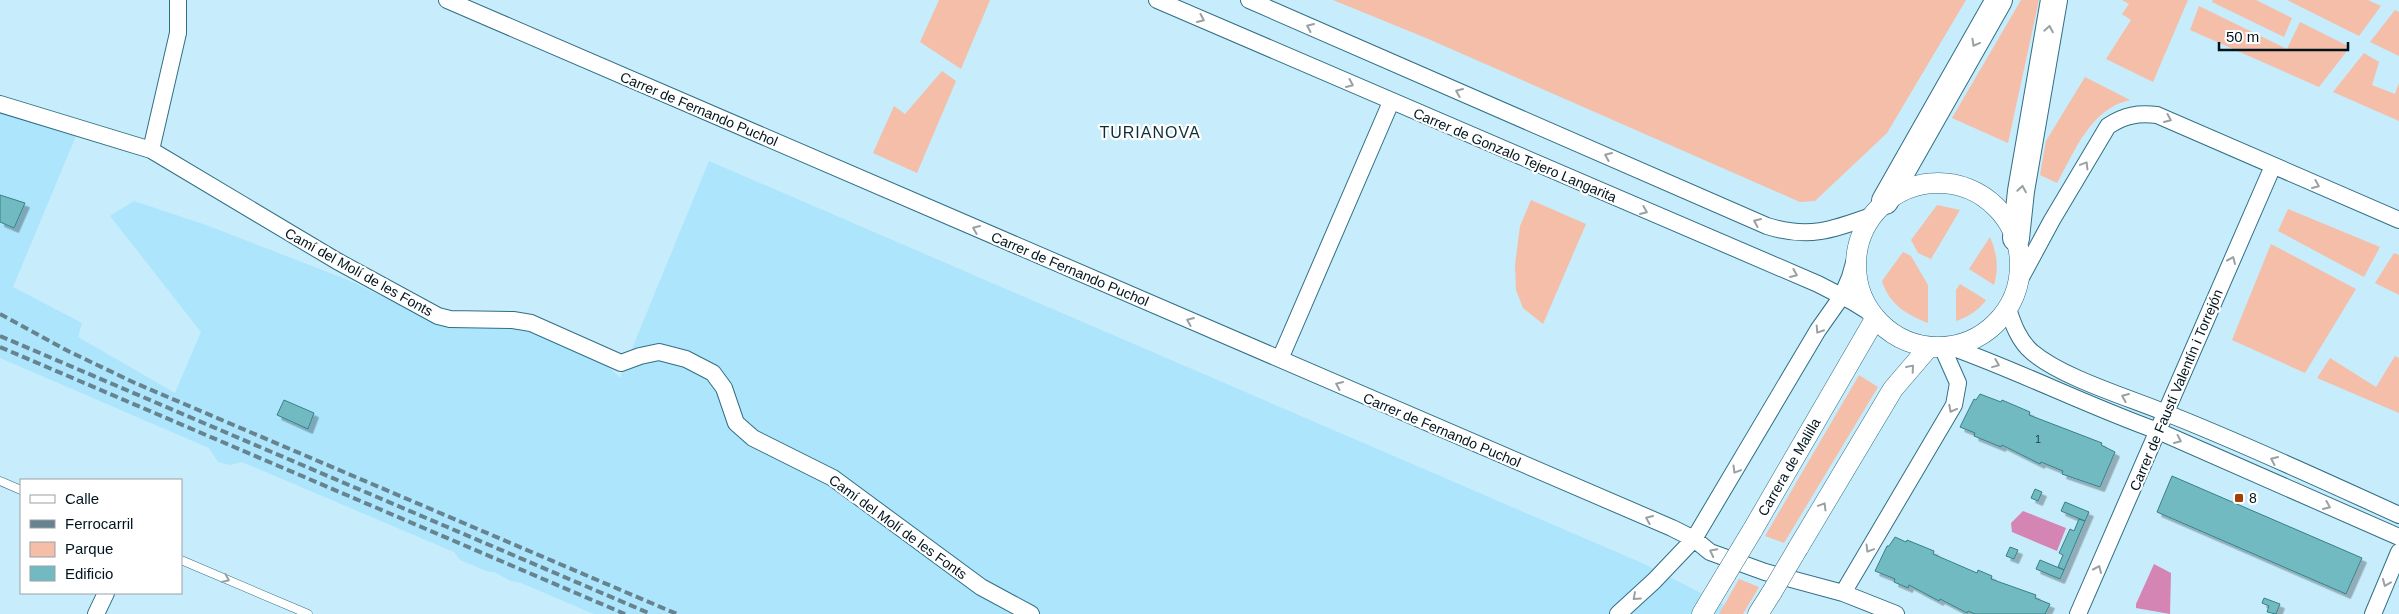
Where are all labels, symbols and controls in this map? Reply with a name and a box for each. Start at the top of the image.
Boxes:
one-way arrow [1196,13,1205,24]
scale bar [2219,20,2348,52]
one-way arrow [1306,22,1315,33]
one-way arrow [2044,25,2054,33]
text: 50 m [2226,28,2259,45]
one-way arrow [1971,37,1981,46]
street label: Carrer de Fernando Puchol [618,68,780,150]
one-way arrow [1345,78,1354,89]
one-way arrow [1455,87,1464,98]
street label: Carrer de Gonzalo Tejero Langarita [1411,105,1619,205]
one-way arrow [2163,113,2172,124]
district label: TURIANOVA [1099,124,1201,141]
one-way arrow [1604,152,1613,163]
one-way arrow [2078,161,2088,170]
one-way arrow [2311,178,2320,189]
one-way arrow [2016,185,2026,194]
one-way arrow [1639,204,1648,215]
one-way arrow [1753,217,1762,228]
street label: Camí del Molí de les Fonts [282,225,436,319]
one-way arrow [973,225,981,235]
street label: Carrer de Fernando Puchol [989,228,1151,310]
one-way arrow [2226,256,2237,265]
one-way arrow [1789,268,1798,279]
street label: Carrer de Faustí Valentín i Torrejón [2126,287,2226,493]
one-way arrow [1186,316,1195,327]
one-way arrow [1815,325,1825,334]
one-way arrow [1992,358,2000,368]
one-way arrow [1905,364,1914,373]
one-way arrow [1335,381,1344,392]
street label: Carrer de Fernando Puchol [1361,389,1523,471]
one-way arrow [2121,393,2130,403]
one-way arrow [1948,404,1958,413]
street label: Carrera de Malilla [1754,415,1824,519]
house number: 1 [2035,433,2041,445]
one-way arrow [2173,434,2182,445]
one-way arrow [2270,456,2279,467]
one-way arrow [1732,465,1742,474]
street label: Camí del Molí de les Fonts [826,472,970,582]
legend [20,479,182,594]
text: Calle [65,490,99,507]
place label: 8 [2249,490,2257,506]
marker: 8 [2233,492,2245,504]
one-way arrow [2322,499,2331,510]
one-way arrow [1817,503,1827,512]
one-way arrow [1645,514,1654,525]
text: Ferrocarril [65,515,133,532]
text: Parque [65,540,113,557]
one-way arrow [1865,543,1875,552]
one-way arrow [1709,548,1718,558]
text: Edificio [65,565,113,582]
one-way arrow [2091,565,2102,574]
one-way arrow [221,573,230,583]
one-way arrow [2381,578,2392,587]
one-way arrow [1633,591,1642,600]

